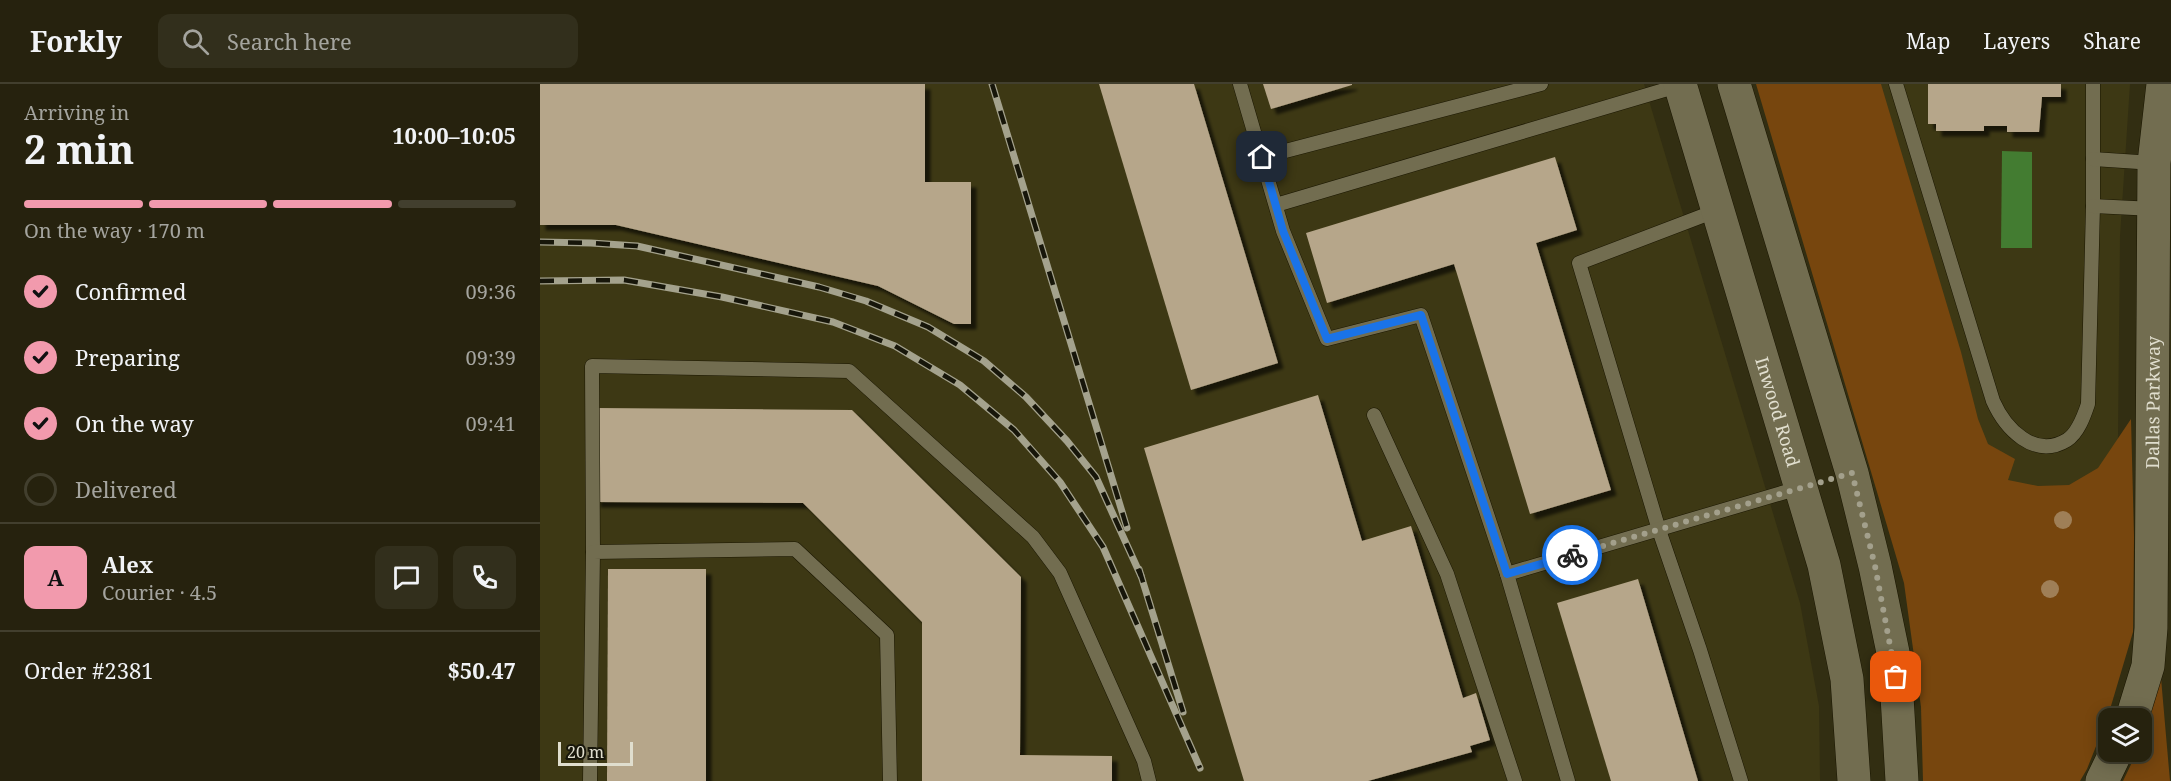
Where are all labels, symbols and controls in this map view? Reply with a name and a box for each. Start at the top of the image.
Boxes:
search box [158,14,578,68]
text: Forkly [30,22,122,60]
icon: search [179,25,212,58]
text: Search here [227,26,352,56]
text: Map [1906,27,1950,55]
text: Layers [1983,27,2050,55]
text: Share [2083,27,2141,55]
text: Arriving in [24,99,129,126]
text: 10:00–10:05 [392,120,516,150]
text: 2 min [24,122,134,175]
pin [1236,131,1287,182]
icon: home [1245,140,1278,173]
text: On the way · 170 m [24,217,205,244]
icon: check [24,275,57,308]
text: Confirmed [75,276,186,306]
text: 09:36 [466,278,516,305]
street label: Dallas Parkway [2140,335,2165,469]
icon: check [24,341,57,374]
text: Preparing [75,342,180,372]
text: 09:39 [466,344,516,371]
street label: Inwood Road [1750,354,1806,470]
icon: check [24,407,57,440]
text: On the way [75,408,194,438]
text: 09:41 [466,410,516,437]
text: Delivered [75,474,177,504]
courier [1542,525,1602,585]
icon: bike [1556,539,1589,572]
button: chat [375,546,438,609]
button: phone [453,546,516,609]
text: Alex [102,549,153,579]
text: A [47,562,64,592]
text: Courier · 4.5 [102,579,217,606]
pin [1870,651,1921,702]
text: Order #2381 [24,655,154,685]
text: $50.47 [447,655,516,685]
icon: bag [1879,660,1912,693]
map controls [2098,708,2152,762]
button: layers [2098,708,2152,762]
scale bar [558,739,633,766]
text: 20 m [567,741,604,763]

